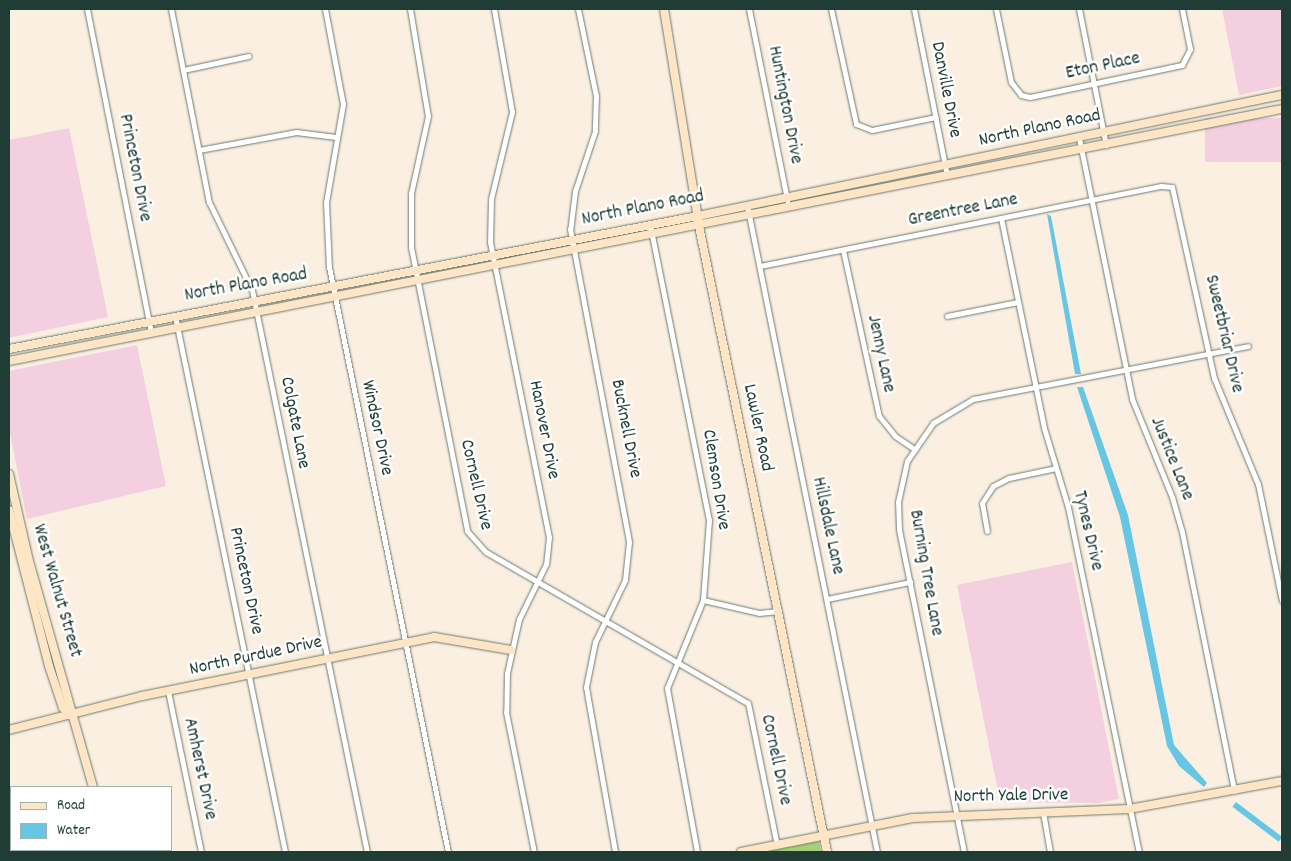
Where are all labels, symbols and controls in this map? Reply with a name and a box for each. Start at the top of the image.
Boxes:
street label: Danville Drive [925,40,965,140]
street label: Huntington Drive [761,44,807,166]
street label: Eton Place [1064,48,1142,86]
street label: North Plano Road [977,105,1103,153]
street label: Princeton Drive [112,112,156,224]
street label: North Plano Road [580,186,706,232]
street label: Greentree Lane [906,189,1020,233]
street label: North Plano Road [183,264,309,308]
street label: Sweetbriar Drive [1198,273,1248,395]
street label: Jenny Lane [861,313,899,395]
street label: Colgate Lane [274,375,314,471]
street label: Windsor Drive [355,378,397,478]
street label: Bucknell Drive [604,378,646,480]
street label: Hanover Drive [522,379,564,481]
street label: Lawler Road [737,382,777,474]
street label: Justice Lane [1144,414,1198,504]
street label: Clemson Drive [696,428,734,532]
street label: Cornell Drive [454,438,496,532]
street label: Hillsdale Lane [806,475,848,577]
street label: Tynes Drive [1067,489,1107,573]
street label: Burning Tree Lane [903,508,947,638]
street label: West Walnut Street [26,522,86,660]
street label: Princeton Drive [223,525,267,637]
street label: North Purdue Drive [187,632,325,682]
street label: Cornell Drive [754,713,796,807]
street label: Amherst Drive [177,716,221,822]
street label: North Yale Drive [953,785,1069,809]
legend [10,786,172,851]
text: Road [57,795,85,817]
text: Water [57,820,90,842]

